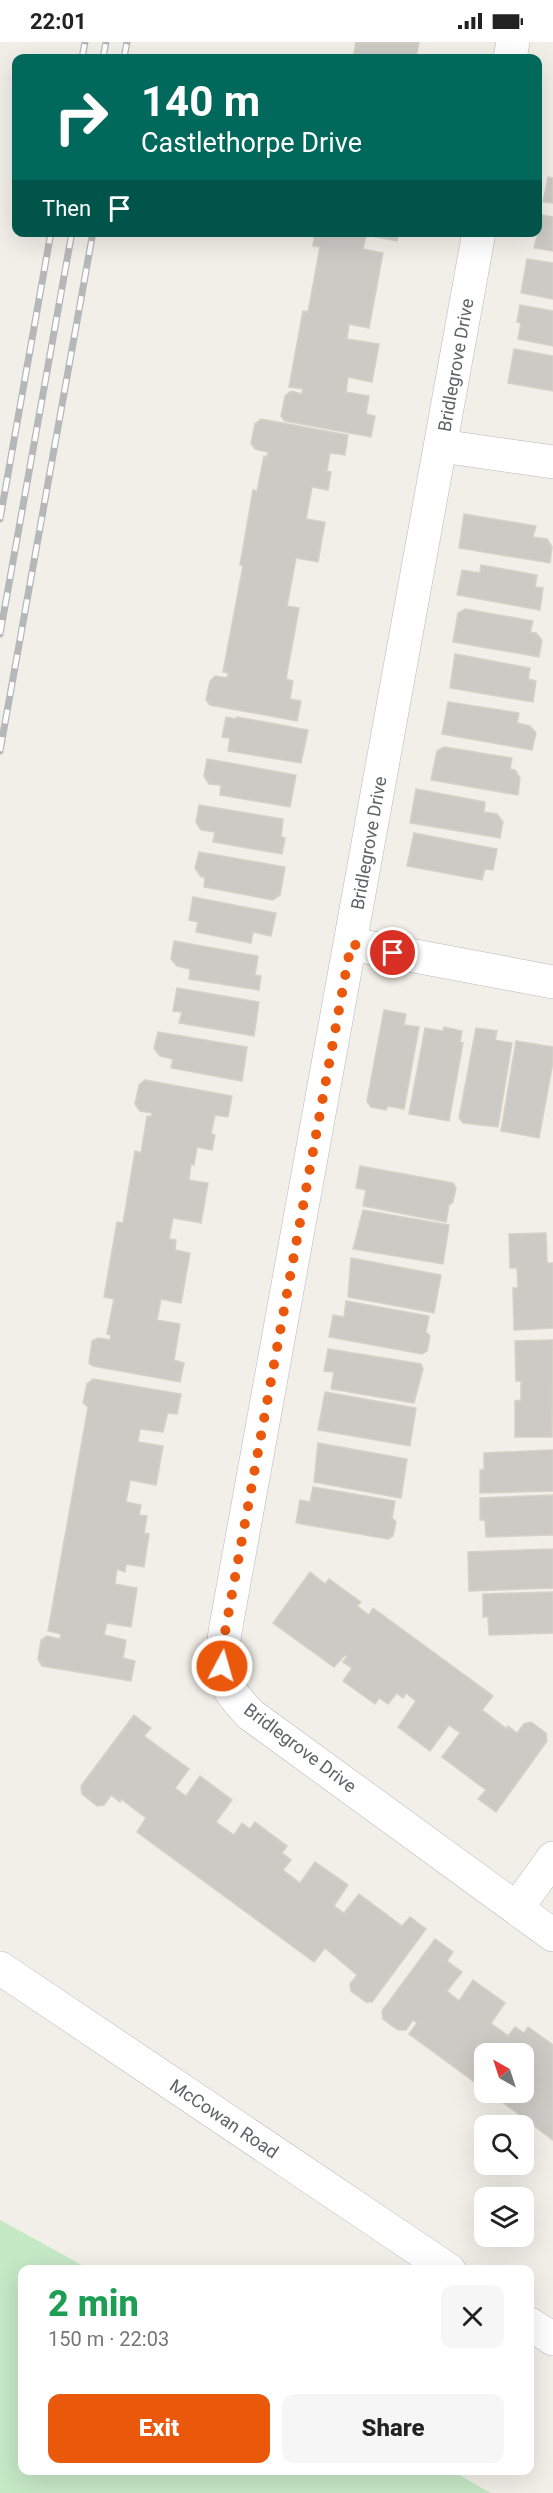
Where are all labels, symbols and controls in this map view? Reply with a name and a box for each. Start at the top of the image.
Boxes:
text: 22:01 [30,9,87,34]
text: 140 m [141,77,260,126]
icon: right [42,78,120,156]
text: Castlethorpe Drive [141,127,362,159]
icon: arrive [103,192,136,225]
text: Then [42,196,91,221]
street label: Bridlegrove Drive [433,297,478,433]
street label: Bridlegrove Drive [346,775,391,911]
pin [367,927,418,978]
icon: arrive [376,936,409,969]
position arrow [190,1634,254,1698]
street label: Bridlegrove Drive [240,1699,361,1797]
north arrow [474,2043,534,2103]
map controls [474,2043,534,2247]
street label: McCowan Road [166,2075,282,2163]
button: search [474,2115,534,2175]
button: layers [474,2187,534,2247]
text: 2 min [48,2283,139,2325]
button: close [441,2285,504,2348]
text: 150 m · 22:03 [48,2327,169,2351]
button: Exit [48,2394,270,2463]
button: Share [282,2394,504,2463]

